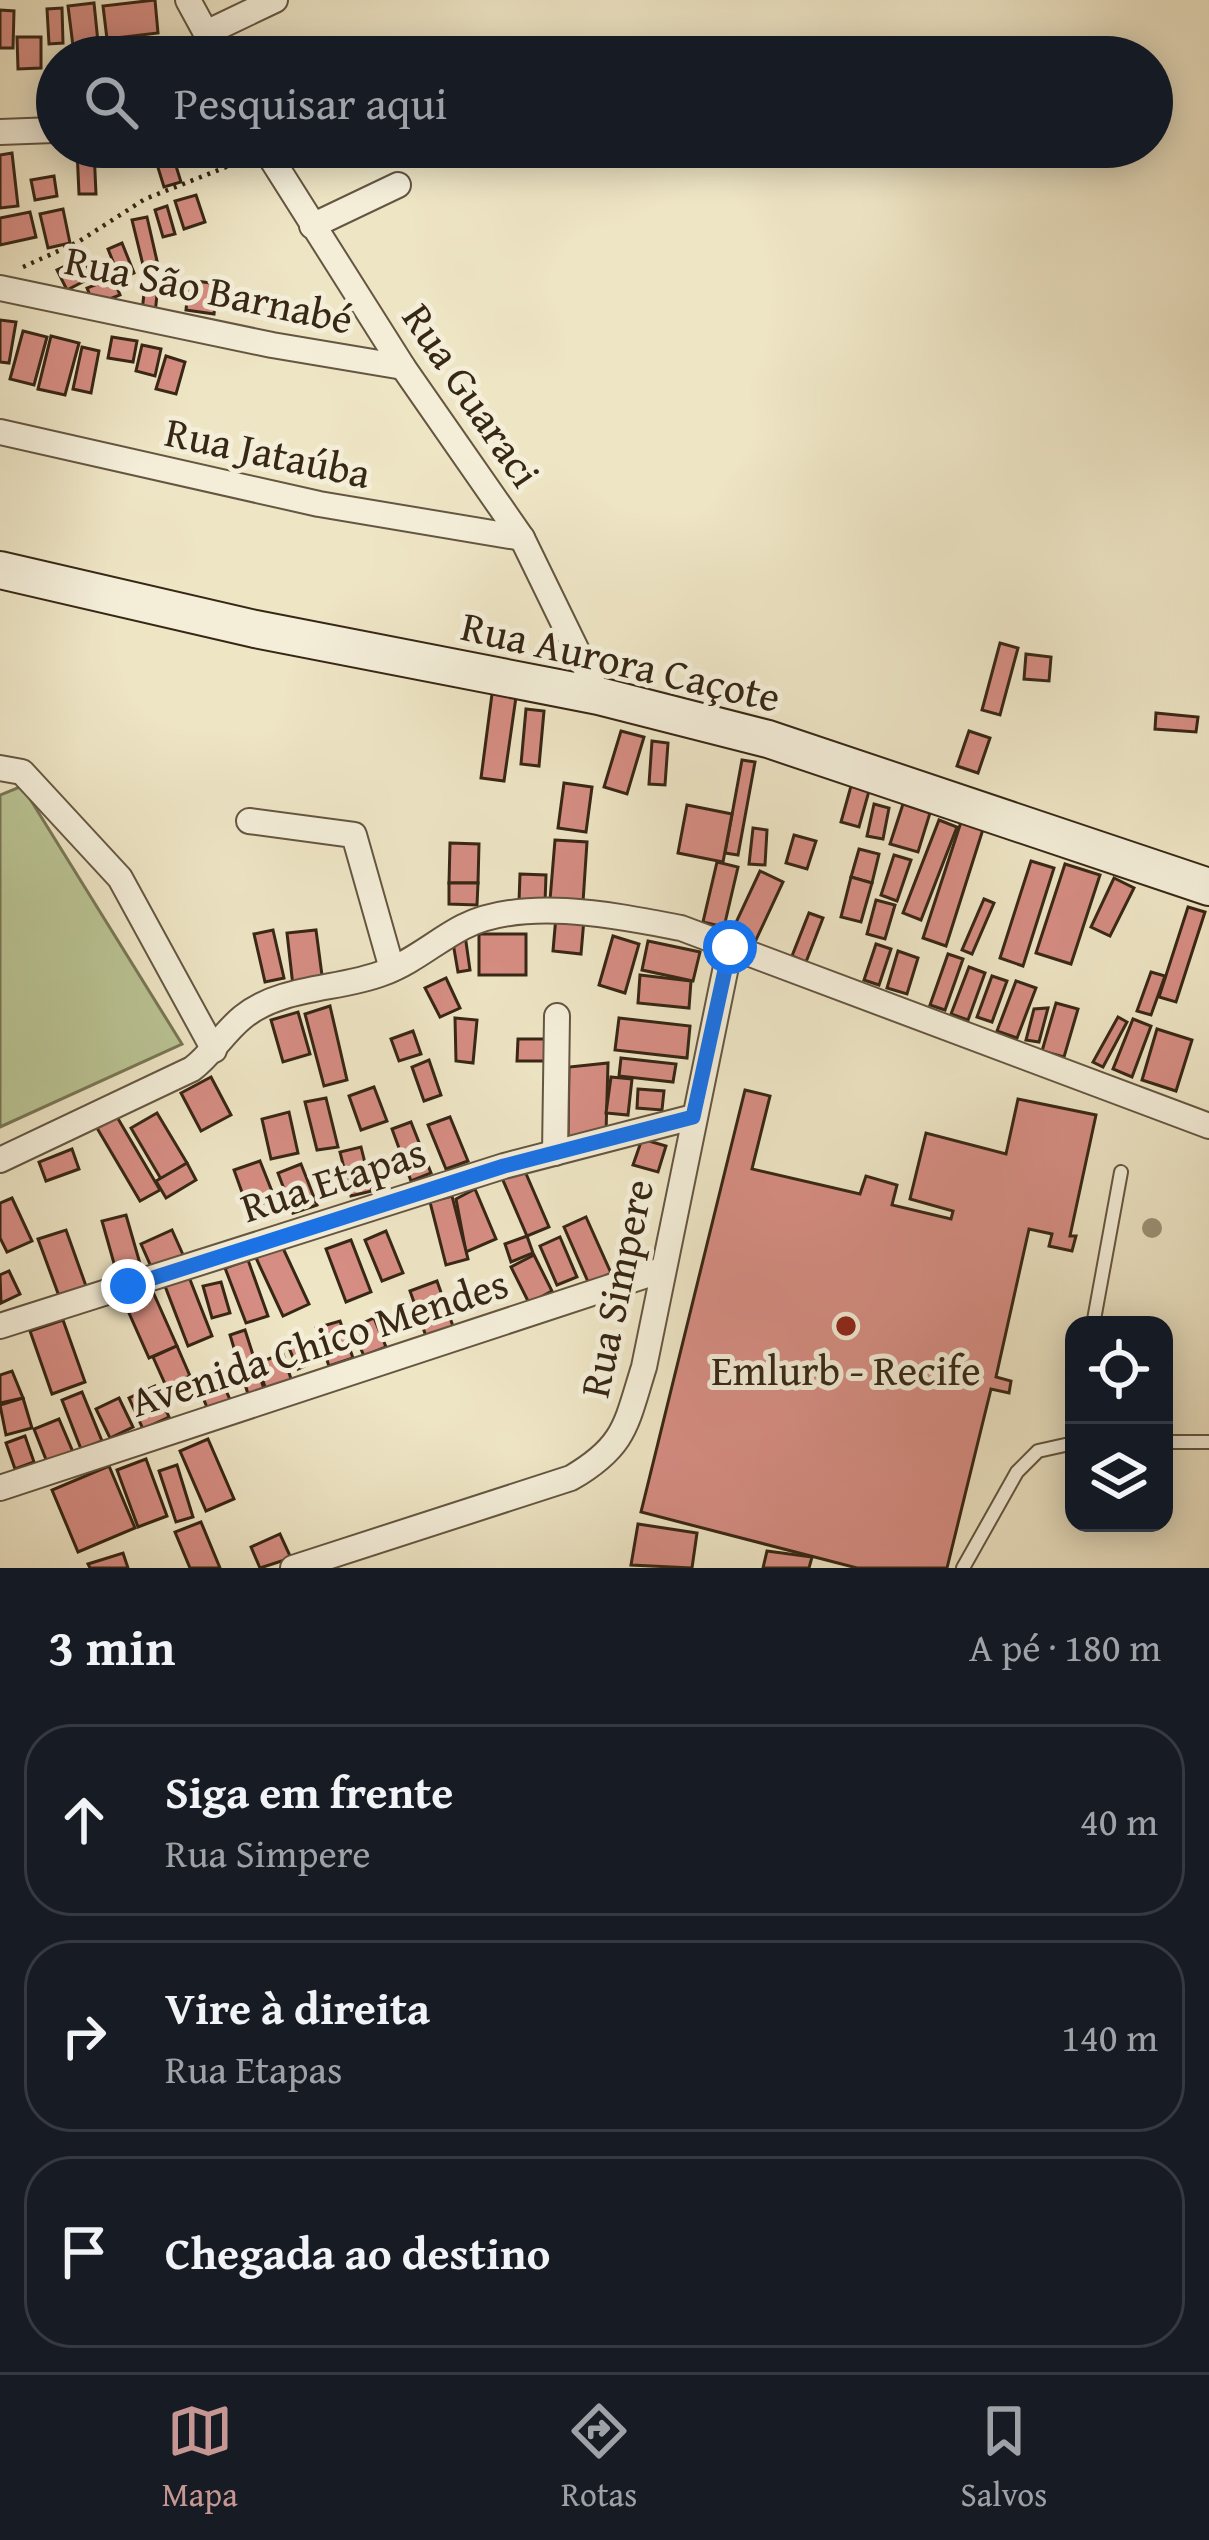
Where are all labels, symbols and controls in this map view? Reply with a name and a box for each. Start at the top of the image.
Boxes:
search box [36,36,1173,168]
icon: search [78,69,144,135]
text: Pesquisar aqui [174,70,447,135]
street label: Rua São Barnabé [60,228,359,349]
street label: Rua Guaraci [388,290,557,499]
street label: Rua Jataúba [160,400,376,503]
street label: Rua Aurora Caçote [456,594,787,727]
route start [703,920,757,974]
street label: Rua Etapas [233,1120,433,1237]
street label: Rua Simpere [563,1173,668,1403]
street label: Avenida Chico Mendes [122,1252,516,1431]
route end [101,1259,155,1313]
marker: Emlurb - Recife [833,1313,859,1339]
map controls [1065,1316,1173,1532]
button: locate [1065,1316,1173,1424]
place label: Emlurb - Recife [711,1339,981,1400]
button: layers [1065,1424,1173,1532]
text: 3 min [48,1609,175,1684]
text: A pé · 180 m [969,1618,1161,1675]
text: Siga em frente [165,1759,453,1824]
icon: ahead [51,1787,117,1853]
text: 40 m [1080,1792,1158,1849]
text: Rua Simpere [165,1824,371,1881]
text: Vire à direita [165,1975,430,2040]
icon: right [51,2003,117,2069]
text: 140 m [1061,2008,1158,2065]
text: Rua Etapas [165,2040,342,2097]
icon: arrive [51,2219,117,2285]
text: Chegada ao destino [165,2220,550,2285]
tab: Mapa [162,2398,238,2518]
tab: Rotas [561,2398,637,2518]
tab: Salvos [961,2398,1047,2518]

